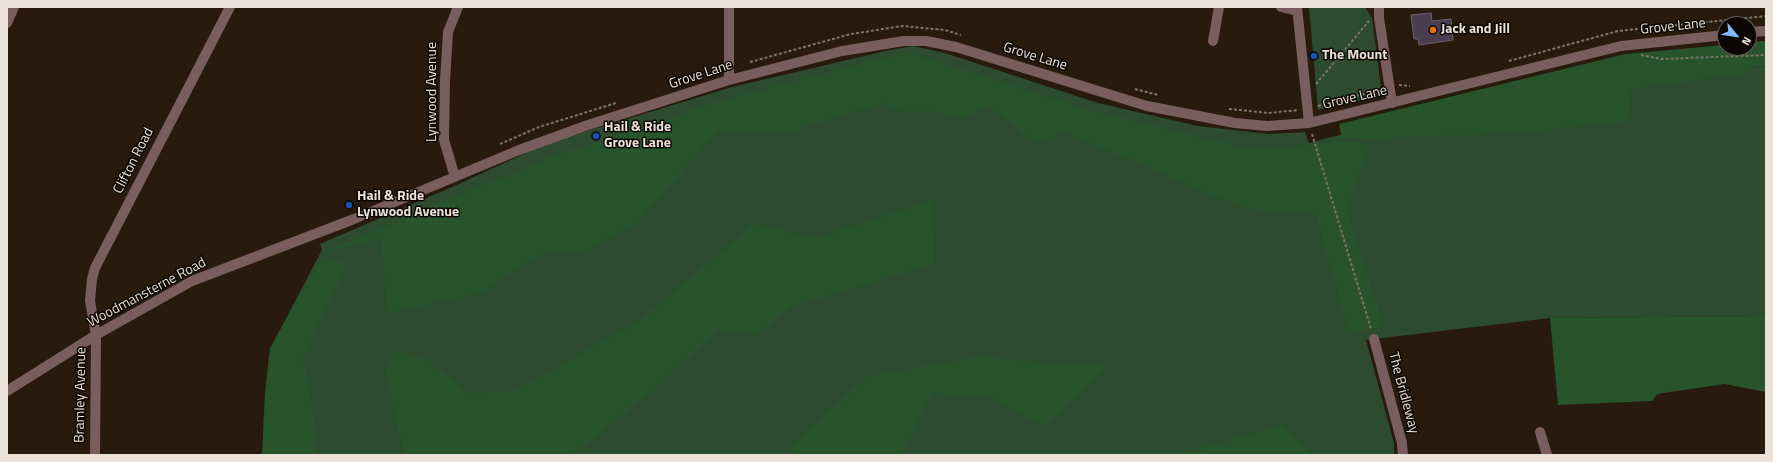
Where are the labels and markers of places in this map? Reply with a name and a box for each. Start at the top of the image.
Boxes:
place label: Jack and Jill [1441,22,1510,38]
marker: Jack and Jill [1428,25,1438,35]
place label: The Mount [1322,48,1387,64]
marker: The Mount [1309,51,1319,61]
place label: Hail & Ride Grove Lane [604,120,671,152]
marker: Hail & Ride Grove Lane [591,131,601,141]
place label: Hail & Ride Lynwood Avenue [357,189,459,222]
marker: Hail & Ride Lynwood Avenue [344,200,354,210]

